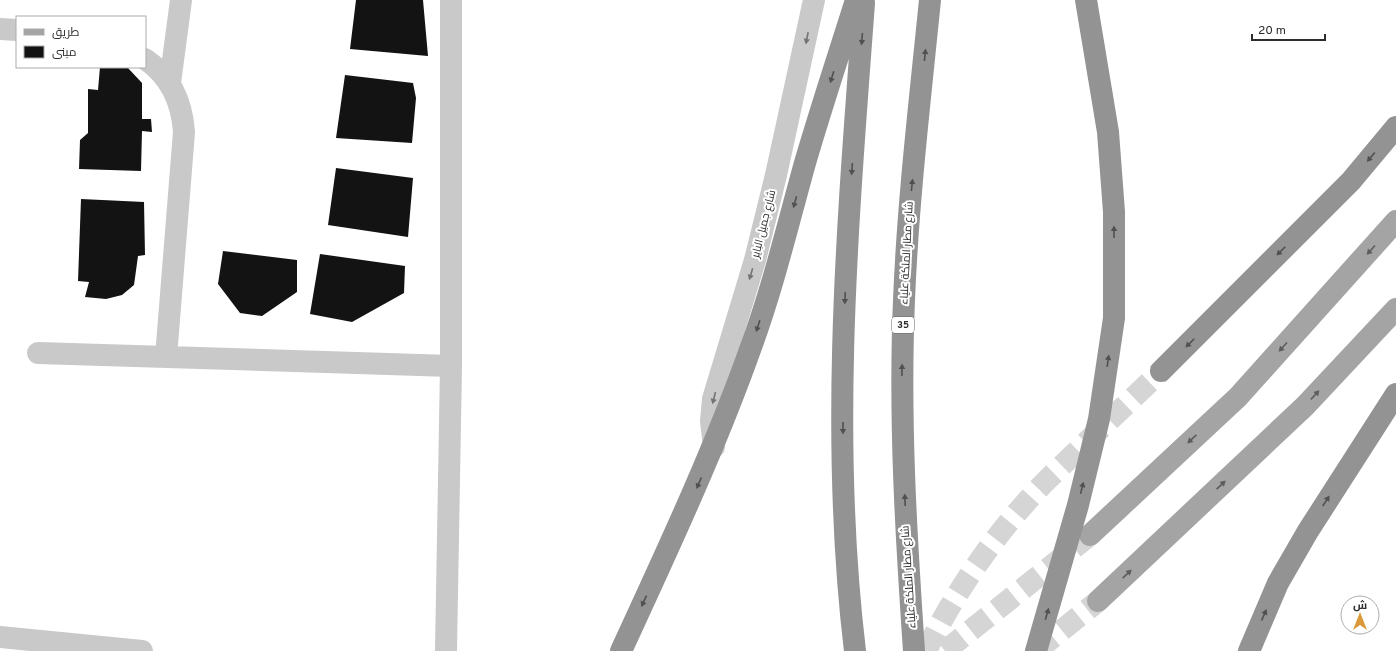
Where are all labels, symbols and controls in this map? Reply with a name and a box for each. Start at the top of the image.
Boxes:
legend [16,16,146,68]
scale bar [1252,16,1325,42]
text: 20 m [1258,23,1286,39]
text: طريق [52,25,80,41]
one-way arrow [803,32,809,44]
one-way arrow [858,33,865,45]
text: مبنى [52,45,77,61]
one-way arrow [921,49,928,61]
one-way arrow [829,72,835,84]
one-way arrow [1367,151,1376,162]
one-way arrow [849,163,855,175]
one-way arrow [908,179,915,191]
street label: شارع جميل الباير [749,189,779,260]
one-way arrow [791,195,797,208]
street label: شارع مطار الملكة علياء [897,201,917,305]
one-way arrow [1111,225,1117,238]
one-way arrow [1366,245,1375,256]
one-way arrow [1276,246,1286,256]
one-way arrow [748,268,754,280]
one-way arrow [841,292,848,304]
road number: 35 [892,317,914,333]
one-way arrow [755,321,761,333]
one-way arrow [1185,338,1195,348]
one-way arrow [1279,342,1288,352]
one-way arrow [1105,355,1111,367]
one-way arrow [899,363,905,376]
one-way arrow [1310,390,1320,400]
one-way arrow [711,393,717,405]
one-way arrow [840,422,846,435]
one-way arrow [1187,435,1198,444]
one-way arrow [695,477,701,489]
one-way arrow [1216,480,1226,490]
one-way arrow [1079,482,1085,494]
one-way arrow [901,494,908,506]
one-way arrow [1323,495,1330,507]
street label: شارع مطار الملكة علياء [898,525,920,629]
one-way arrow [1122,569,1132,579]
one-way arrow [641,595,647,607]
north arrow [1340,595,1380,635]
text: ش [1353,599,1367,613]
one-way arrow [1044,607,1050,619]
one-way arrow [1261,609,1267,621]

